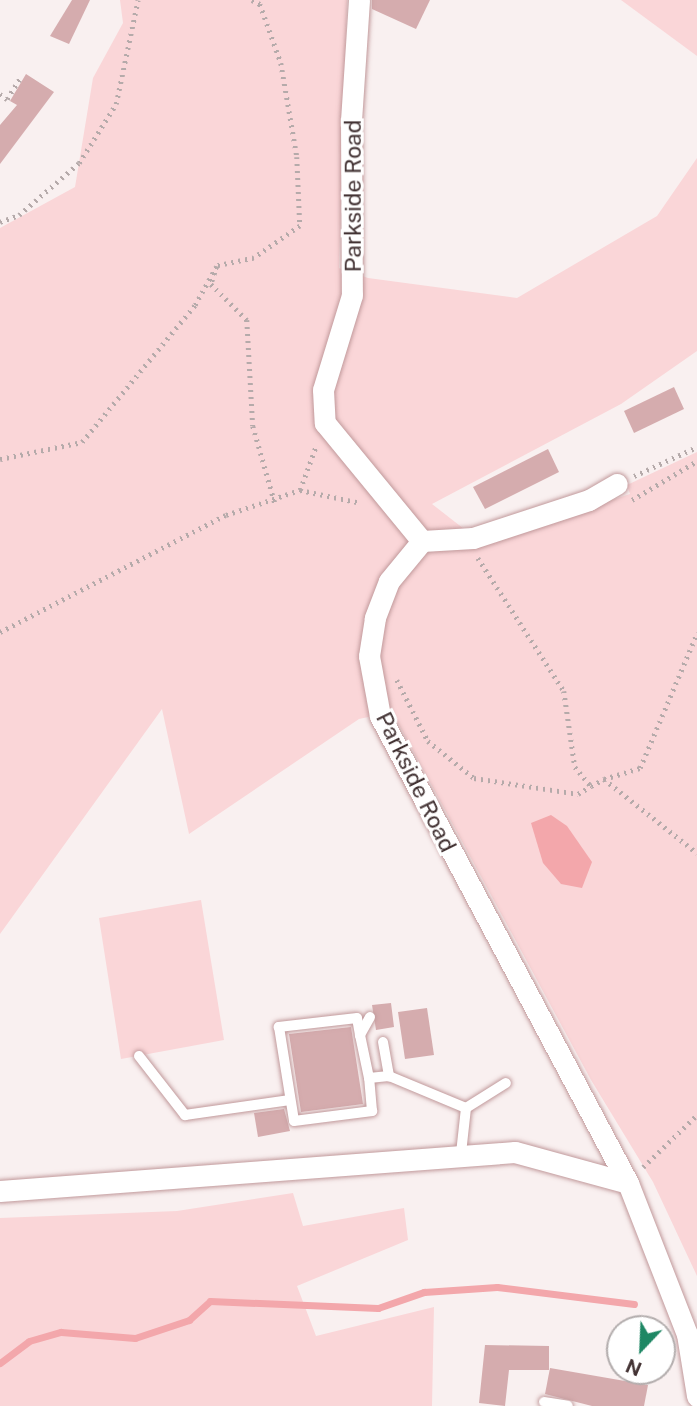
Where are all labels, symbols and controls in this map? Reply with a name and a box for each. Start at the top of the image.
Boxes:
street label: Parkside Road [339,120,367,272]
street label: Parkside Road [370,707,462,857]
north arrow [606,1315,676,1385]
text: N [622,1354,645,1381]

